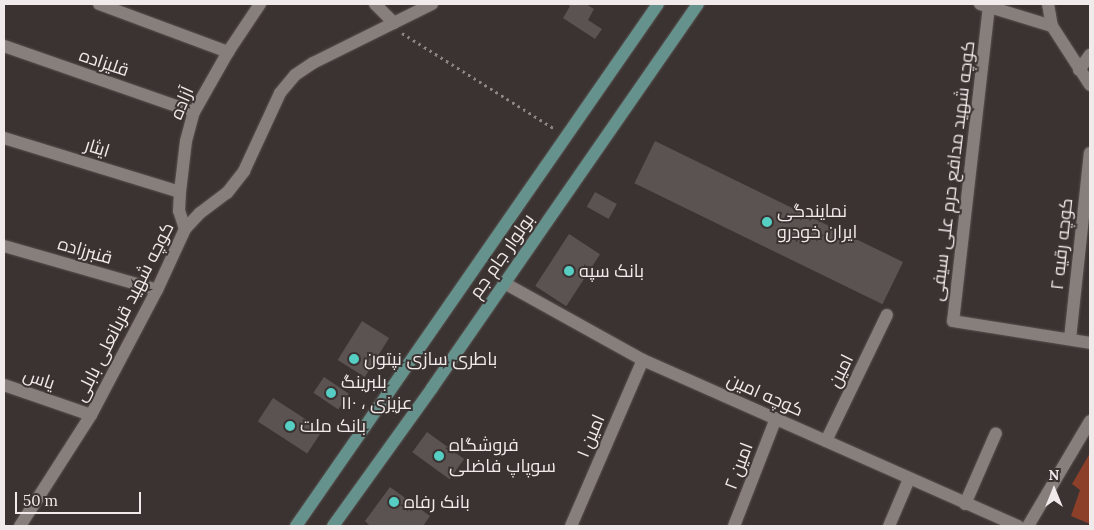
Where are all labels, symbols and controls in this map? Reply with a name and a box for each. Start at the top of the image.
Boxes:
street label: کوچه شهید مدافع حرم علی سیفی [926,40,980,302]
street label: قلیزاده [76,44,132,82]
street label: آزاده [165,83,199,123]
street label: ایثار [82,134,112,162]
street label: کوچه رقیه ۲ [1046,197,1078,291]
place label: نمایندگی ایران خودرو [777,201,857,243]
street label: بولوار جام جم [465,210,539,302]
marker: نمایندگی ایران خودرو [761,216,773,228]
street label: کوچه شهید قربانعلی بابلی [69,219,179,405]
street label: قنبرزاده [55,233,115,269]
place label: بانک سپه [579,260,644,282]
marker: بانک سپه [563,265,575,277]
place label: باطری سازی نپتون [364,348,497,370]
street label: امین [824,351,858,391]
marker: باطری سازی نپتون [348,353,360,365]
street label: یاس [20,364,58,394]
street label: کوچه امین [724,369,806,421]
place label: بلبرینگ ۱۱۰ ، عزیزی [341,372,412,414]
marker: بلبرینگ ۱۱۰ ، عزیزی [325,387,337,399]
street label: امین ۱ [572,411,610,461]
place label: بانک ملت [300,415,366,437]
marker: بانک ملت [284,420,296,432]
place label: فروشگاه سوپاپ فاضلی [449,435,556,478]
street label: امین ۲ [720,439,758,493]
marker: فروشگاه سوپاپ فاضلی [433,450,445,462]
north arrow [1029,465,1079,515]
text: N [1049,466,1059,484]
scale bar [18,482,144,514]
text: 50 m [23,491,58,510]
place label: بانک رفاه [404,491,470,513]
marker: بانک رفاه [388,496,400,508]

